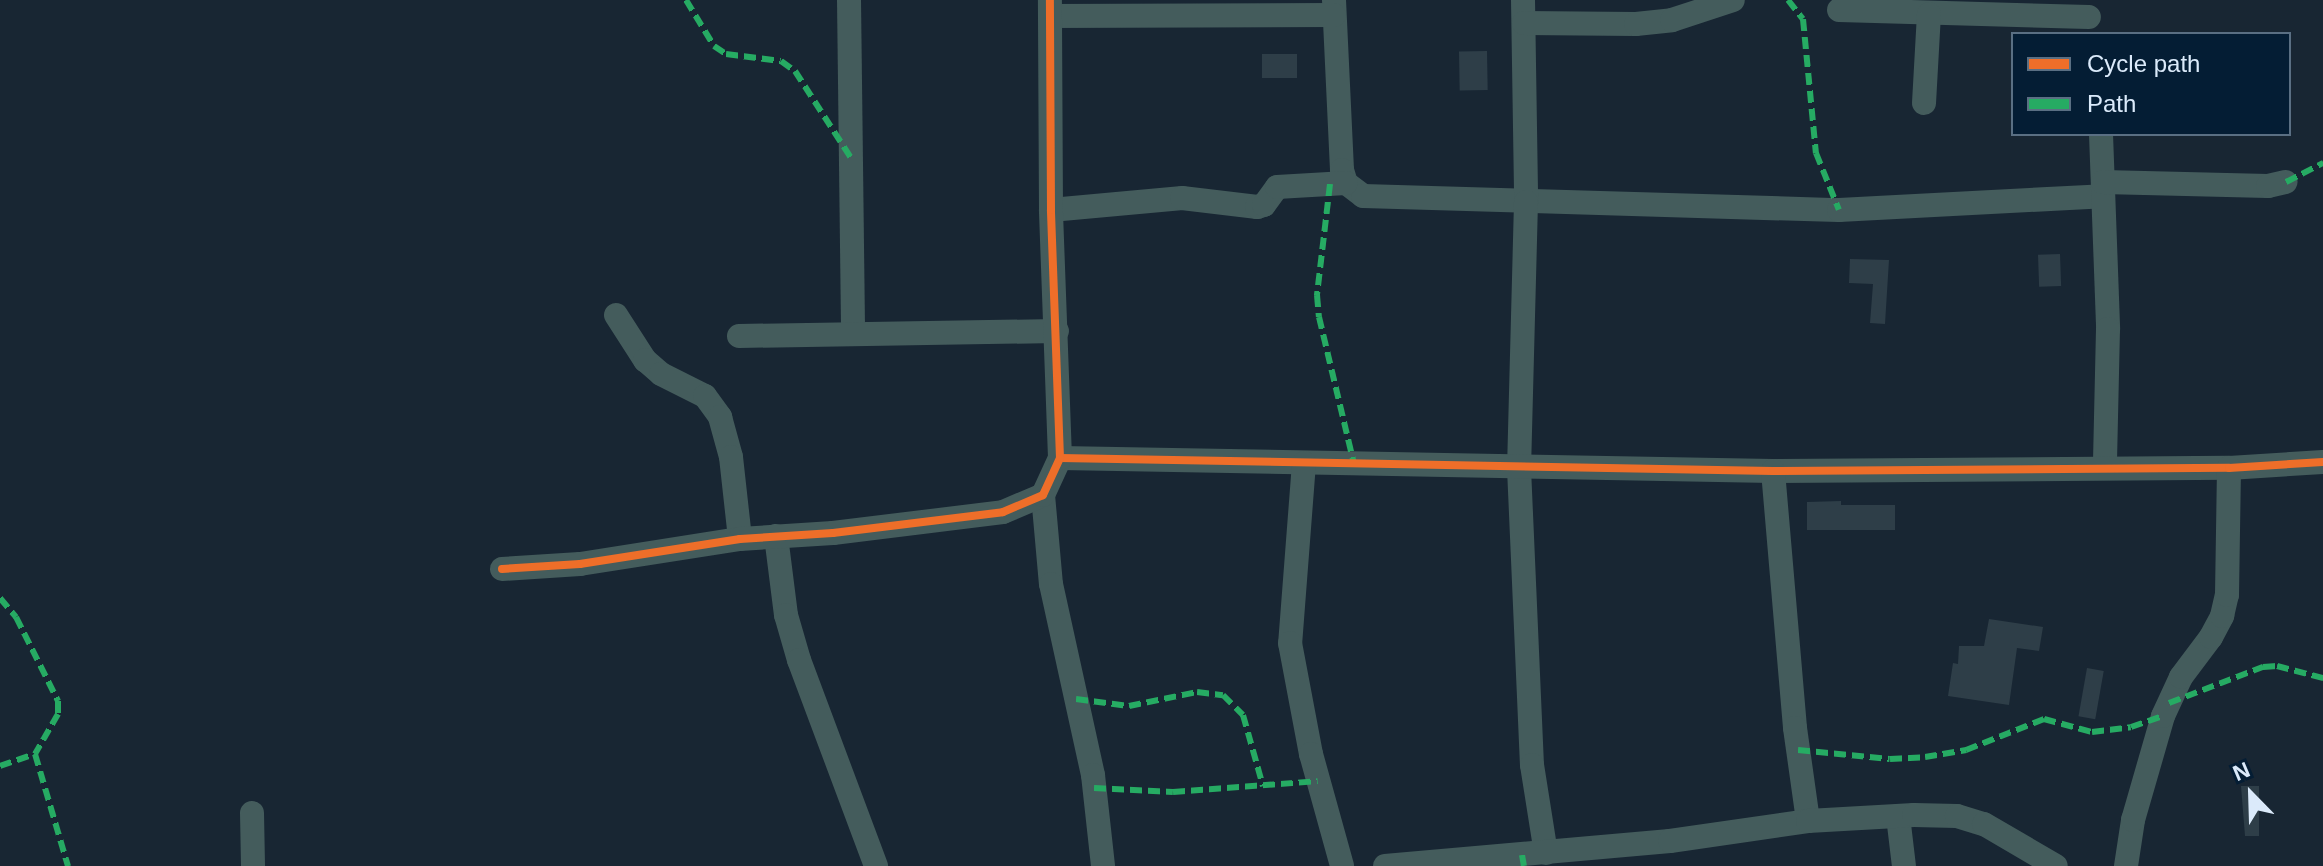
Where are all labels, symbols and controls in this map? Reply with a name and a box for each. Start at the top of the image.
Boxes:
legend [2011,32,2291,136]
text: Cycle path [2087,50,2200,77]
text: Path [2087,90,2136,117]
north arrow [2211,754,2291,834]
text: N [2229,757,2254,786]

